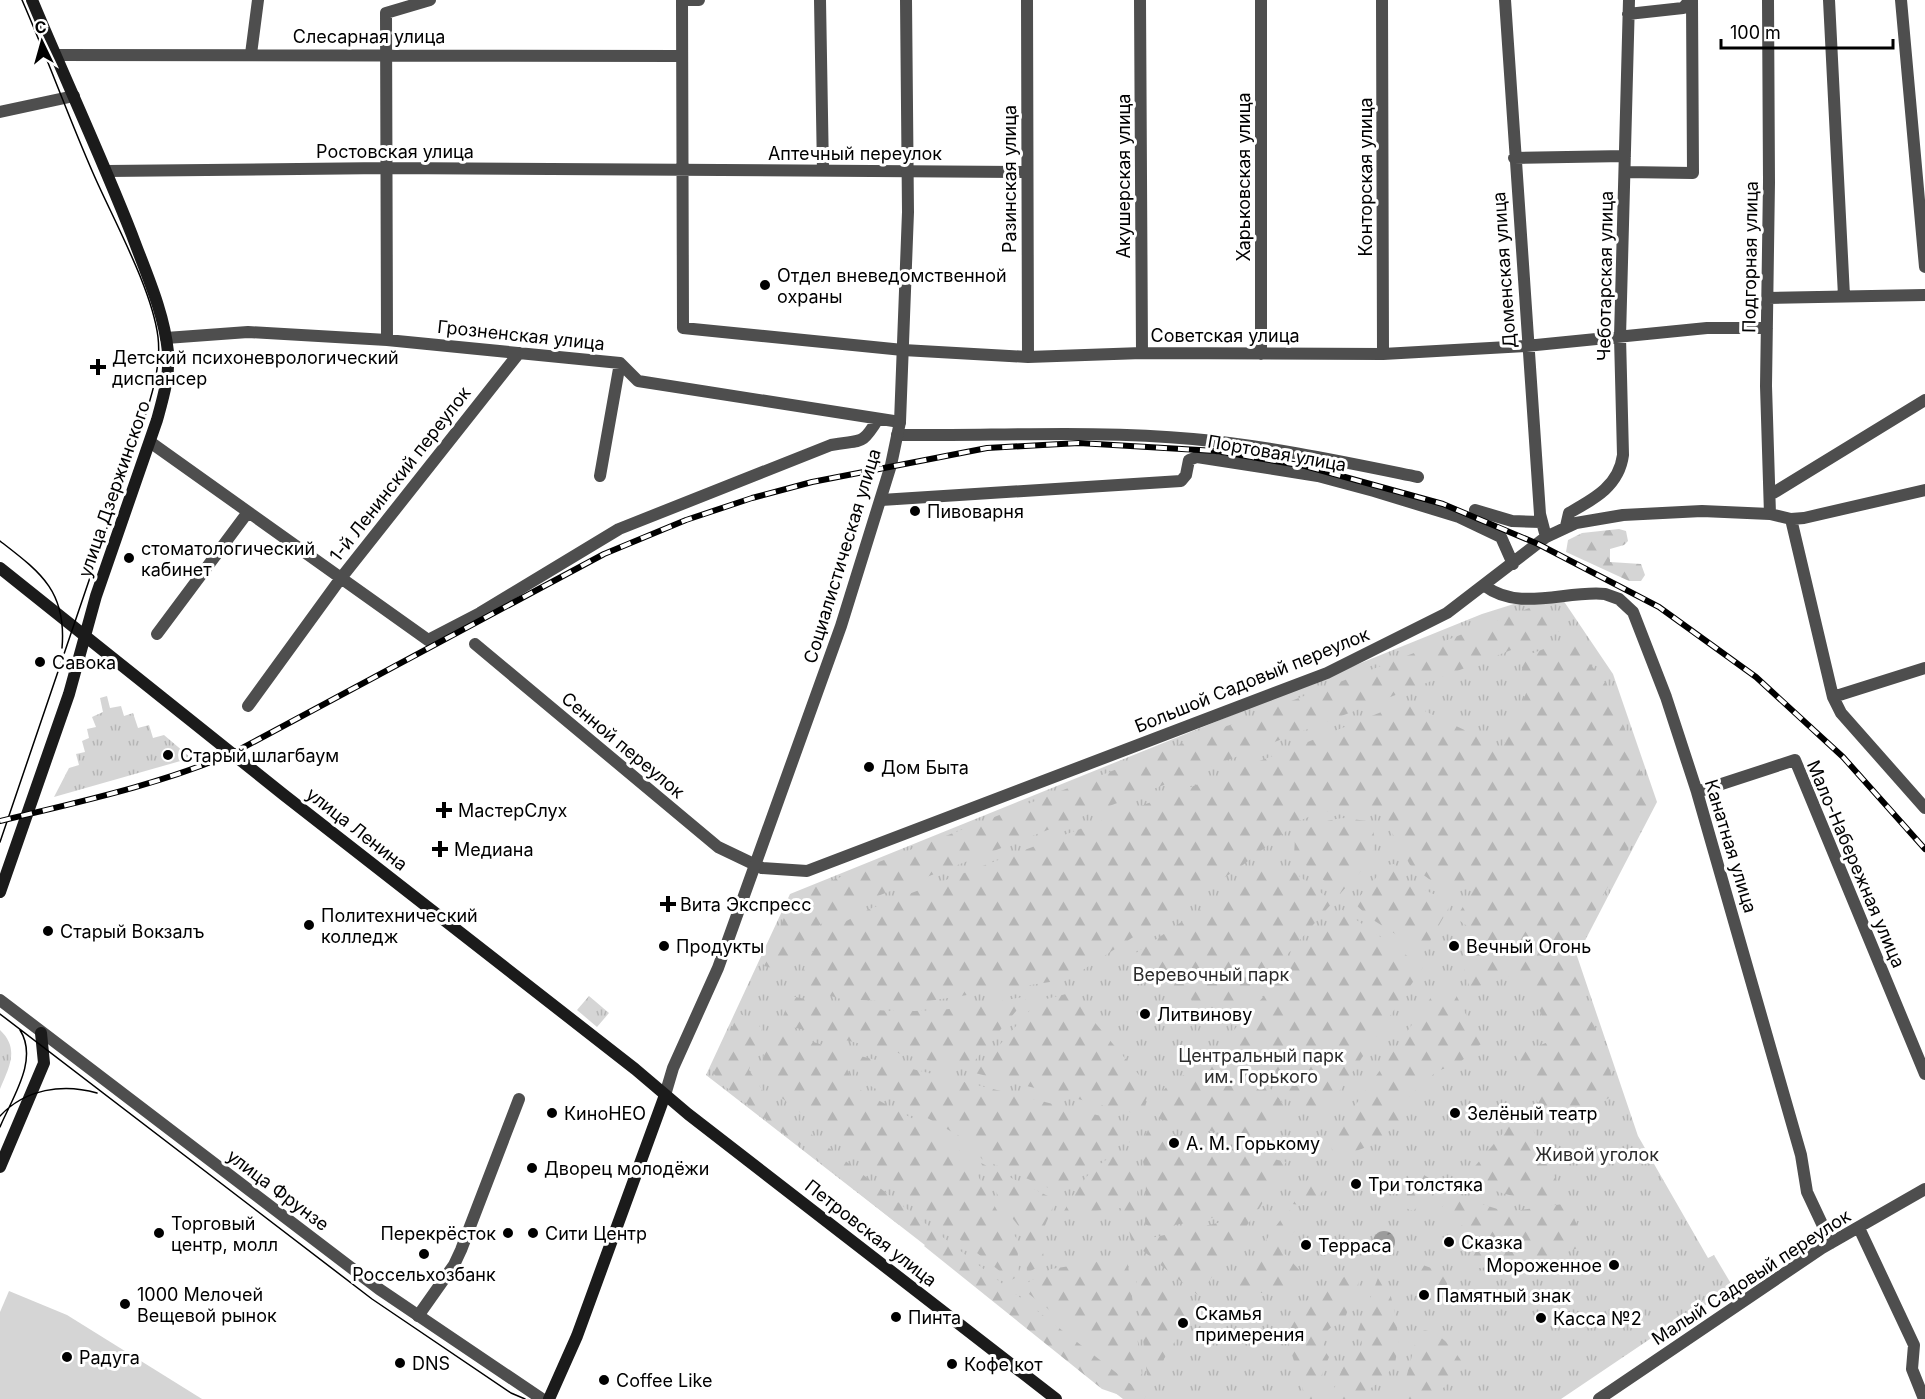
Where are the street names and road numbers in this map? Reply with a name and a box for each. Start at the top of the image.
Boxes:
street label: Слесарная улица [293,26,445,47]
street label: Харьковская улица [1233,92,1254,262]
street label: Акушерская улица [1113,94,1134,258]
street label: Конторская улица [1355,97,1376,257]
street label: Разинская улица [999,105,1020,253]
street label: Ростовская улица [316,141,474,162]
street label: Аптечный переулок [768,143,942,164]
street label: Подгорная улица [1738,181,1762,333]
street label: Доменская улица [1488,191,1520,349]
street label: Чеботарская улица [1593,191,1617,361]
street label: Грозненская улица [436,316,606,354]
street label: Советская улица [1150,325,1300,346]
street label: 1-й Ленинский переулок [325,382,475,566]
street label: улица Дзержинского [74,398,154,580]
street label: Портовая улица [1206,430,1348,476]
street label: Социалистическая улица [799,446,885,666]
street label: Большой Садовый переулок [1132,623,1373,737]
street label: Сенной переулок [557,688,689,803]
street label: Мало-Набережная улица [1803,757,1909,971]
street label: Канатная улица [1701,777,1761,915]
street label: улица Ленина [302,783,412,875]
street label: улица Фрунзе [223,1145,333,1235]
street label: Петровская улица [801,1175,941,1291]
street label: Малый Садовый переулок [1648,1205,1854,1349]

